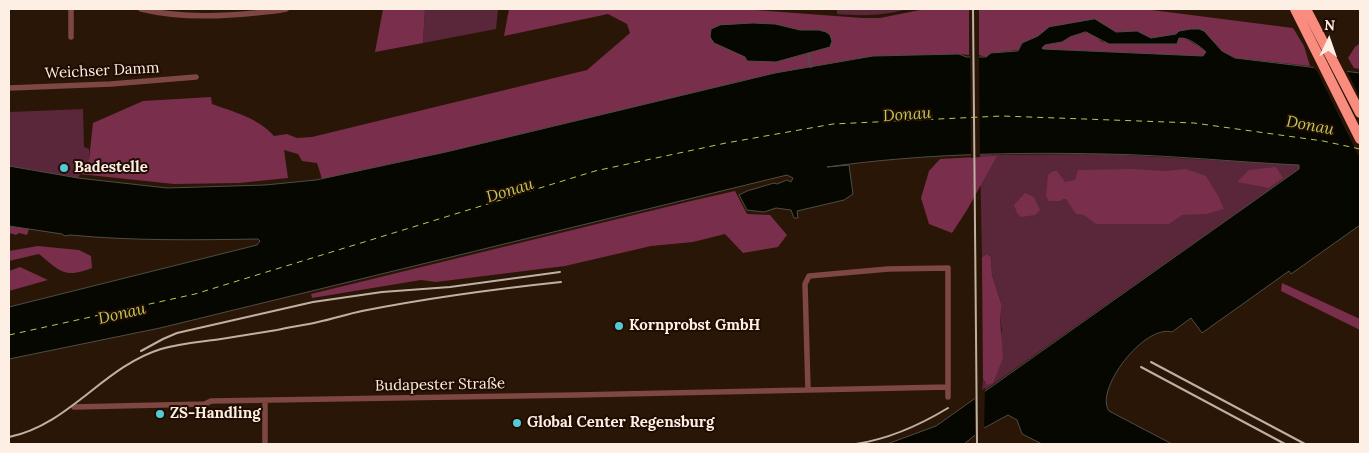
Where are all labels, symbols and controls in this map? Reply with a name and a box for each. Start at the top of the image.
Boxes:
north arrow [1304,15,1354,65]
text: N [1324,16,1336,34]
street label: Weichser Damm [44,59,160,83]
water label: Donau [882,104,932,126]
water label: Donau [1285,112,1335,140]
place label: Badestelle [74,159,148,177]
marker: Badestelle [58,162,70,174]
water label: Donau [484,175,536,207]
water label: Donau [96,299,148,329]
place label: Kornprobst GmbH [629,317,760,335]
marker: Kornprobst GmbH [613,320,625,332]
street label: Budapester Straße [375,375,505,395]
place label: ZS-Handling [170,405,261,423]
marker: ZS-Handling [154,408,166,420]
place label: Global Center Regensburg [527,414,714,432]
marker: Global Center Regensburg [511,417,523,429]

